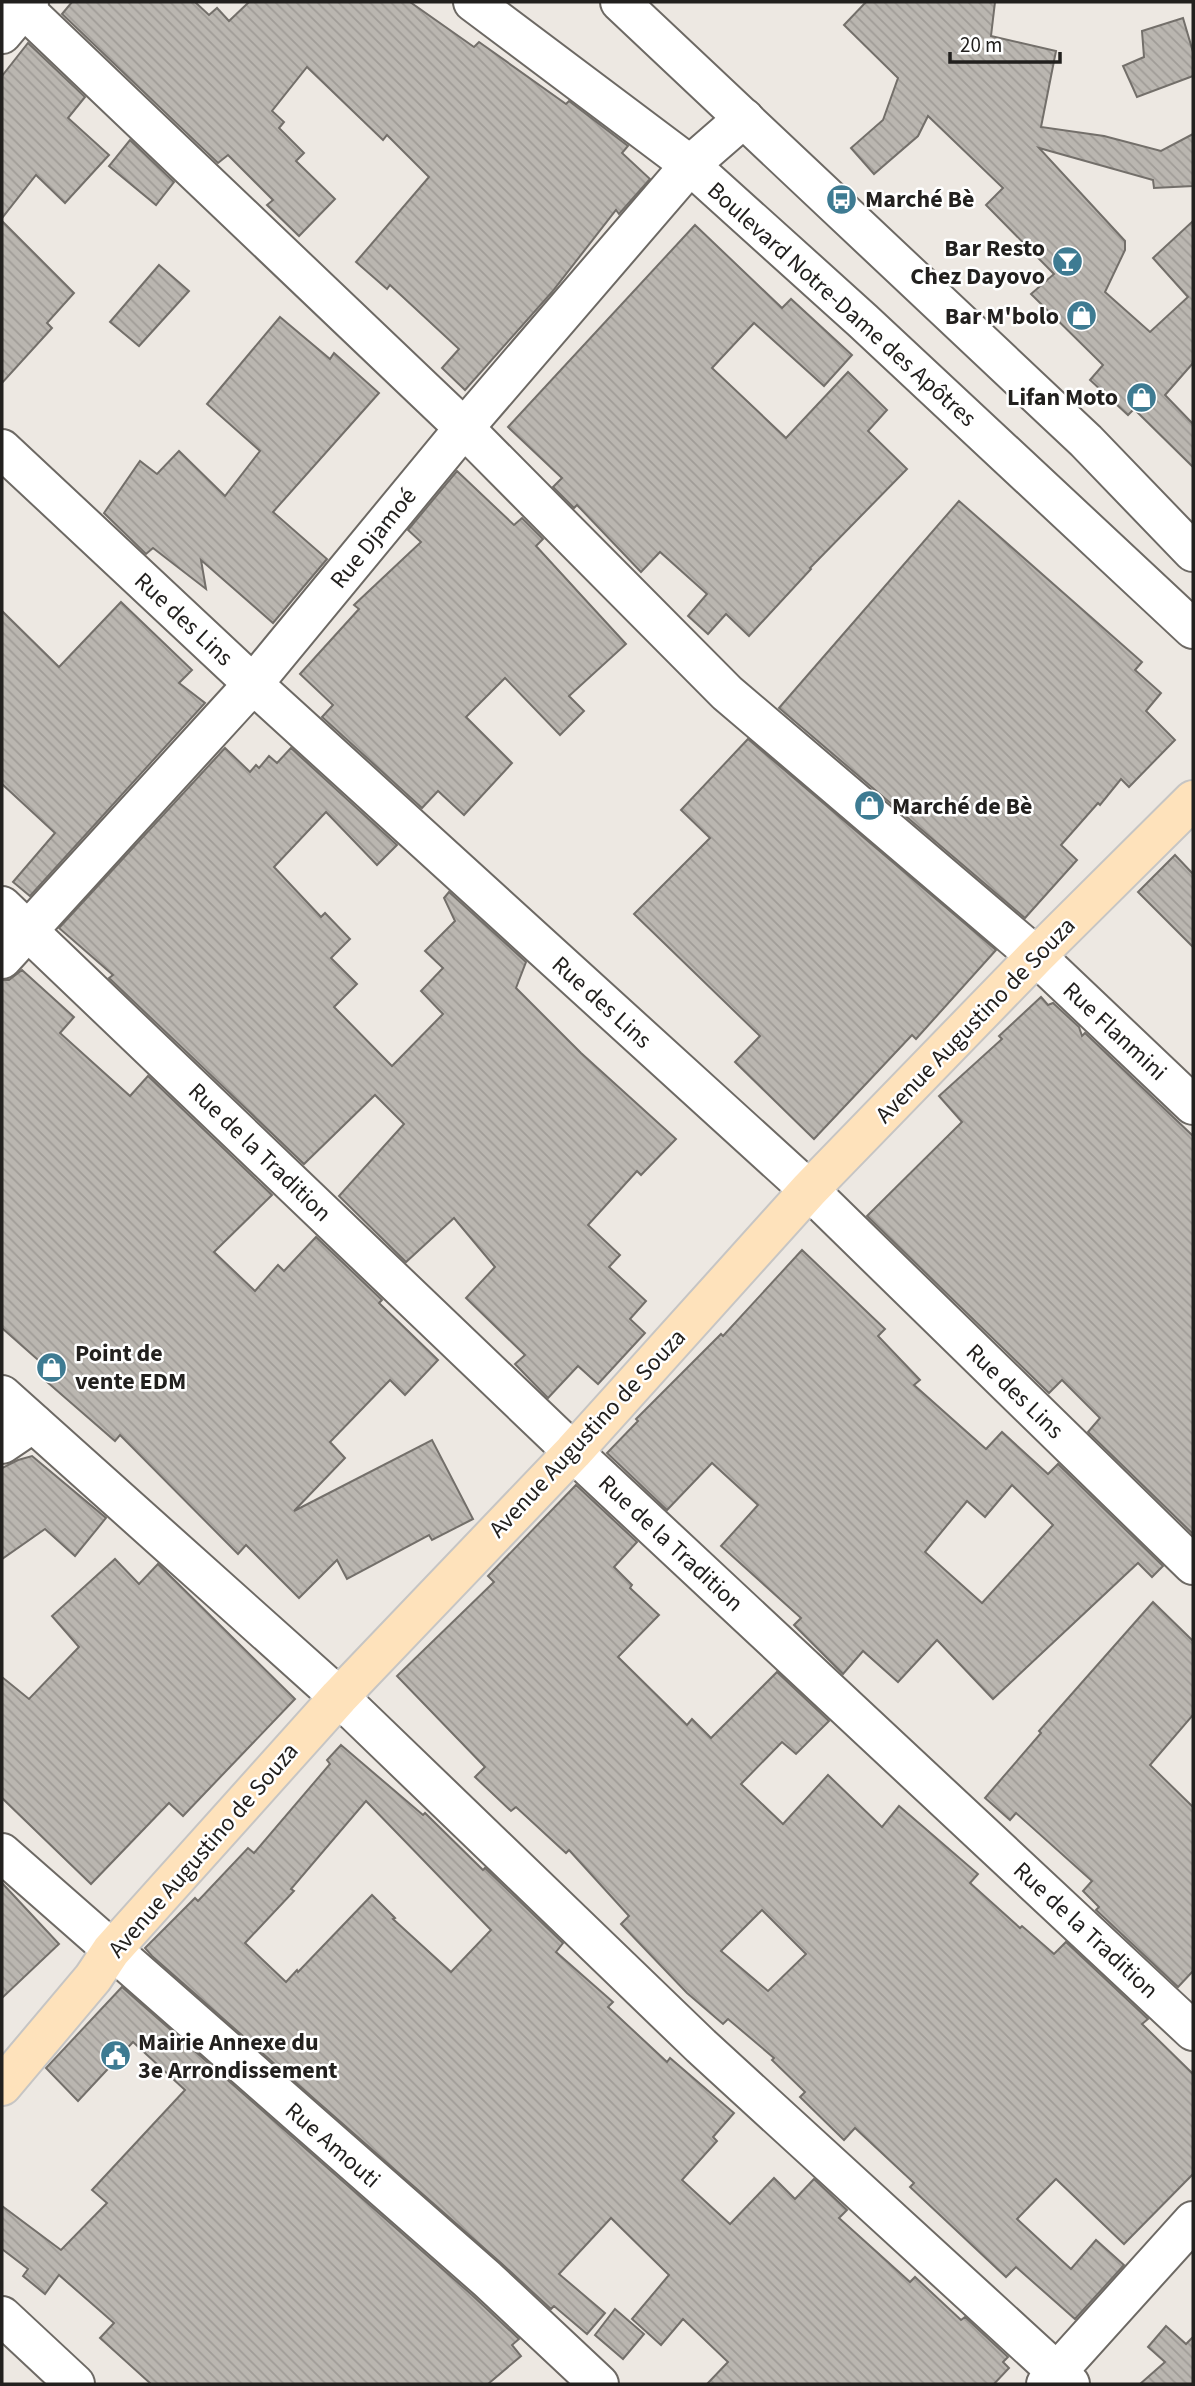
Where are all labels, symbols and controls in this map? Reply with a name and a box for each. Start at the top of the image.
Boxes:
scale bar [950,21,1060,65]
text: 20 m [960,30,1002,60]
street label: Boulevard Notre-Dame des Apôtres [699,174,984,435]
bus stop icon: Marché Bè [825,182,859,216]
place label: Marché Bè [865,182,974,217]
place label: Bar Resto Chez Dayovo [910,231,1045,294]
bar icon: Bar Resto Chez Dayovo [1051,245,1085,279]
place label: Bar M'bolo [945,299,1059,334]
shop icon: Bar M'bolo [1065,299,1099,333]
place label: Lifan Moto [1007,380,1118,415]
shop icon: Lifan Moto [1124,380,1158,414]
street label: Rue Djamoé [322,480,425,596]
street label: Rue des Lins [126,564,241,675]
shop icon: Marché de Bè [852,789,886,823]
place label: Marché de Bè [892,789,1032,824]
street label: Avenue Augustino de Souza [867,909,1083,1131]
street label: Rue des Lins [544,948,660,1057]
street label: Rue Flanmini [1055,974,1175,1089]
street label: Rue de la Tradition [180,1075,339,1230]
street label: Avenue Augustino de Souza [481,1321,694,1546]
place label: Point de vente EDM [75,1336,186,1399]
street label: Rue des Lins [958,1336,1071,1447]
shop icon: Point de vente EDM [35,1350,69,1384]
street label: Rue de la Tradition [590,1467,751,1620]
street label: Avenue Augustino de Souza [100,1735,307,1966]
street label: Rue de la Tradition [1005,1854,1166,2007]
place label: Mairie Annexe du 3e Arrondissement [138,2025,338,2088]
public building icon: Mairie Annexe du 3e Arrondissement [98,2039,132,2073]
street label: Rue Amouti [277,2094,388,2197]

